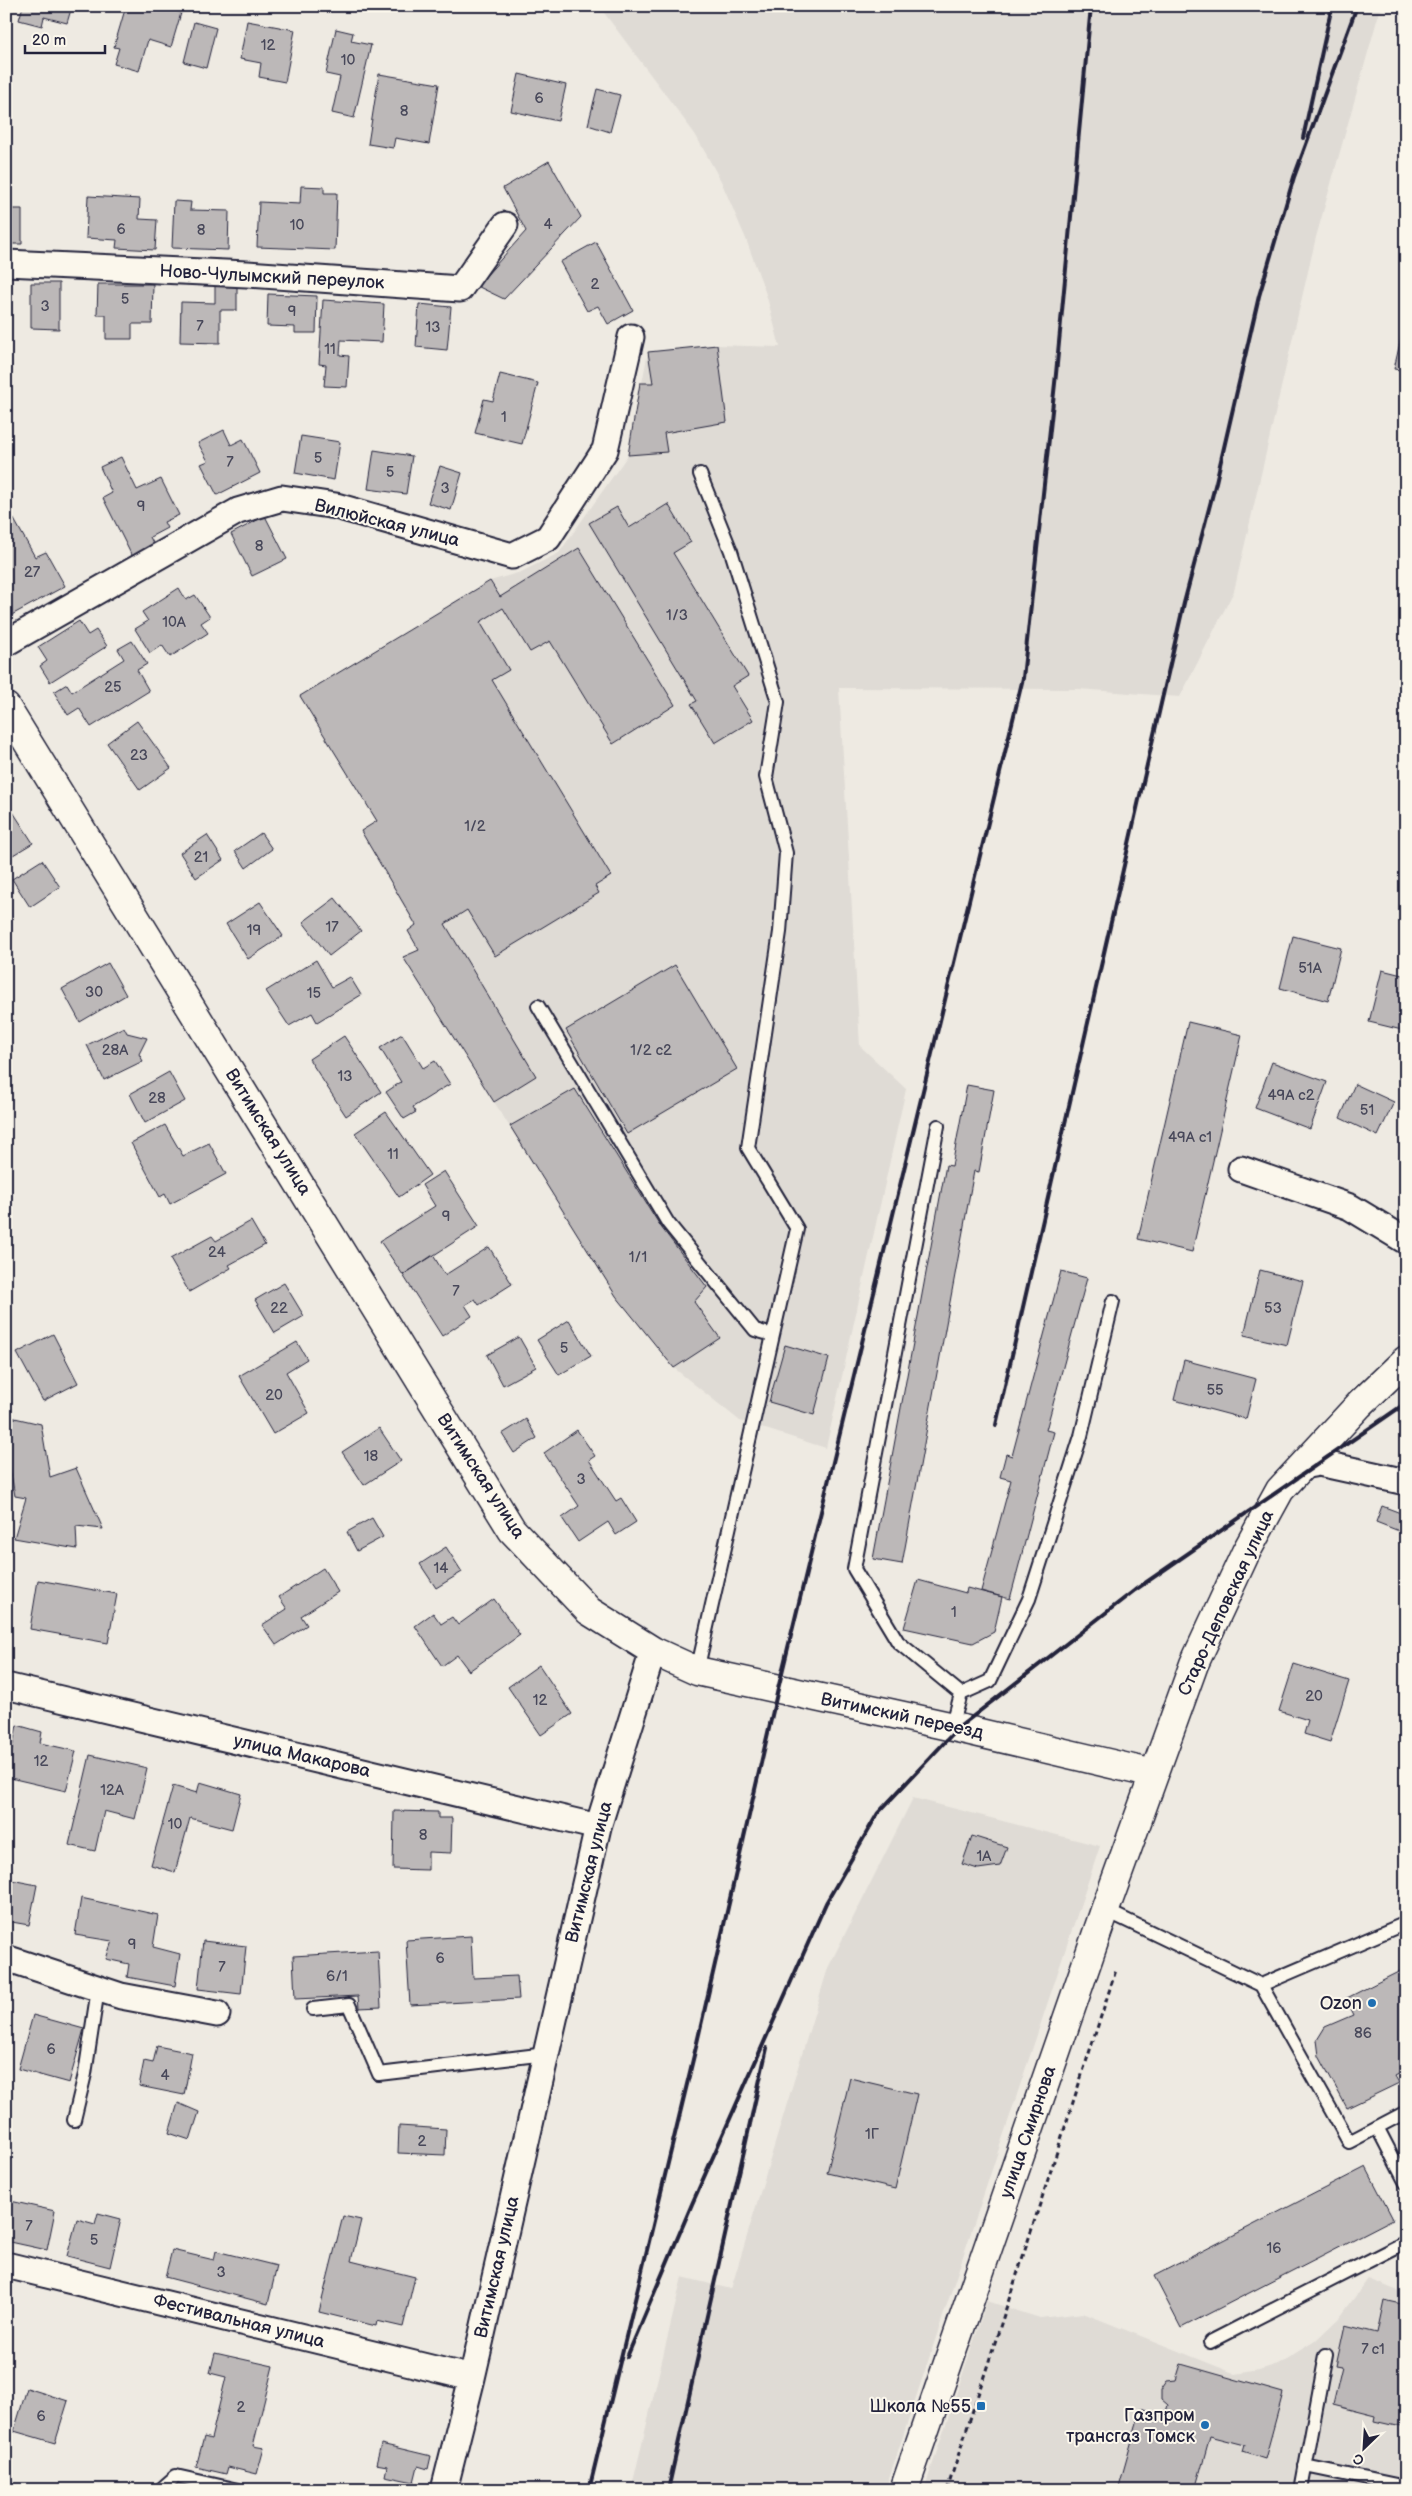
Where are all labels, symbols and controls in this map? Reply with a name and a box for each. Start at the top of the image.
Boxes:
scale bar [25,22,105,54]
text: 20 m [32,31,66,50]
house number: 12 [261,36,275,55]
house number: 10 [341,51,355,70]
house number: 6 [534,89,544,108]
house number: 8 [400,102,409,121]
house number: 4 [543,215,553,234]
house number: 10 [290,216,304,235]
house number: 6 [116,220,126,239]
house number: 8 [197,221,206,240]
street label: Ново-Чулымский переулок [159,261,385,293]
house number: 2 [591,275,600,294]
house number: 5 [121,290,129,309]
house number: 3 [40,297,50,316]
house number: 9 [288,302,296,321]
house number: 7 [196,317,204,336]
house number: 13 [425,318,441,337]
house number: 11 [324,340,336,359]
house number: 1 [501,408,507,427]
house number: 5 [314,449,322,468]
house number: 7 [226,453,234,472]
house number: 5 [386,463,394,482]
house number: 3 [440,479,450,498]
street label: Вилюйская улица [312,495,462,551]
house number: 9 [137,497,145,516]
house number: 8 [255,537,264,556]
house number: 27 [24,563,41,582]
house number: 1/3 [666,606,688,625]
house number: 10А [162,613,187,632]
house number: 25 [104,678,122,697]
house number: 23 [130,746,148,765]
house number: 1/2 [464,817,486,836]
house number: 21 [194,848,208,867]
house number: 17 [325,918,339,937]
house number: 19 [247,921,261,940]
house number: 51А [1298,959,1323,978]
house number: 30 [85,983,103,1002]
house number: 15 [307,984,321,1003]
house number: 28А [102,1041,129,1060]
house number: 1/2 с2 [630,1041,672,1060]
street label: Витимская улица [221,1065,316,1199]
house number: 13 [337,1067,353,1086]
house number: 49А с2 [1267,1086,1315,1105]
house number: 28 [148,1089,166,1108]
house number: 51 [1360,1101,1374,1120]
house number: 49А с1 [1168,1128,1212,1147]
house number: 11 [387,1145,399,1164]
house number: 9 [442,1207,450,1226]
house number: 24 [208,1243,226,1262]
house number: 1/1 [629,1248,647,1267]
house number: 7 [452,1282,460,1301]
house number: 22 [270,1299,288,1318]
house number: 53 [1264,1299,1282,1318]
house number: 5 [560,1339,568,1358]
house number: 55 [1206,1381,1224,1400]
house number: 20 [265,1386,283,1405]
street label: Витимская улица [433,1409,530,1543]
house number: 18 [364,1447,379,1466]
house number: 3 [576,1470,586,1489]
street label: Старо-Деповская улица [1174,1507,1278,1699]
house number: 14 [434,1559,448,1578]
house number: 1 [951,1603,957,1622]
house number: 20 [1305,1687,1323,1706]
street label: Витимский переезд [819,1689,985,1743]
house number: 12 [533,1691,547,1710]
street label: улица Макарова [232,1730,373,1782]
house number: 12 [34,1752,48,1771]
house number: 12А [100,1781,125,1800]
street label: Витимская улица [561,1799,617,1945]
house number: 10 [168,1815,182,1834]
house number: 8 [419,1826,428,1845]
house number: 1А [977,1847,992,1866]
house number: 9 [128,1935,136,1954]
house number: 6 [435,1949,445,1968]
house number: 7 [218,1958,226,1977]
house number: 6/1 [326,1967,348,1986]
place label: Ozon [1320,1993,1362,2014]
marker: Ozon [1366,1997,1378,2009]
house number: 86 [1354,2024,1372,2043]
house number: 6 [46,2040,56,2059]
street label: улица Смирнова [996,2063,1061,2201]
house number: 4 [160,2066,170,2085]
house number: 1Г [865,2125,880,2144]
house number: 2 [418,2132,427,2151]
street label: Витимская улица [470,2194,524,2340]
house number: 7 [25,2217,33,2236]
house number: 5 [90,2231,98,2250]
house number: 16 [1267,2239,1281,2258]
house number: 3 [216,2263,226,2282]
street label: Фестивальная улица [151,2290,327,2353]
house number: 7 с1 [1361,2340,1385,2359]
place label: Школа №55 [869,2396,971,2417]
house number: 2 [237,2398,246,2417]
marker: Школа №55 [975,2400,987,2412]
place label: Газпром трансгаз Томск [1066,2405,1195,2447]
house number: 6 [36,2407,46,2426]
marker: Газпром трансгаз Томск [1199,2419,1211,2431]
north arrow [1340,2424,1390,2474]
text: С [1350,2449,1367,2469]

